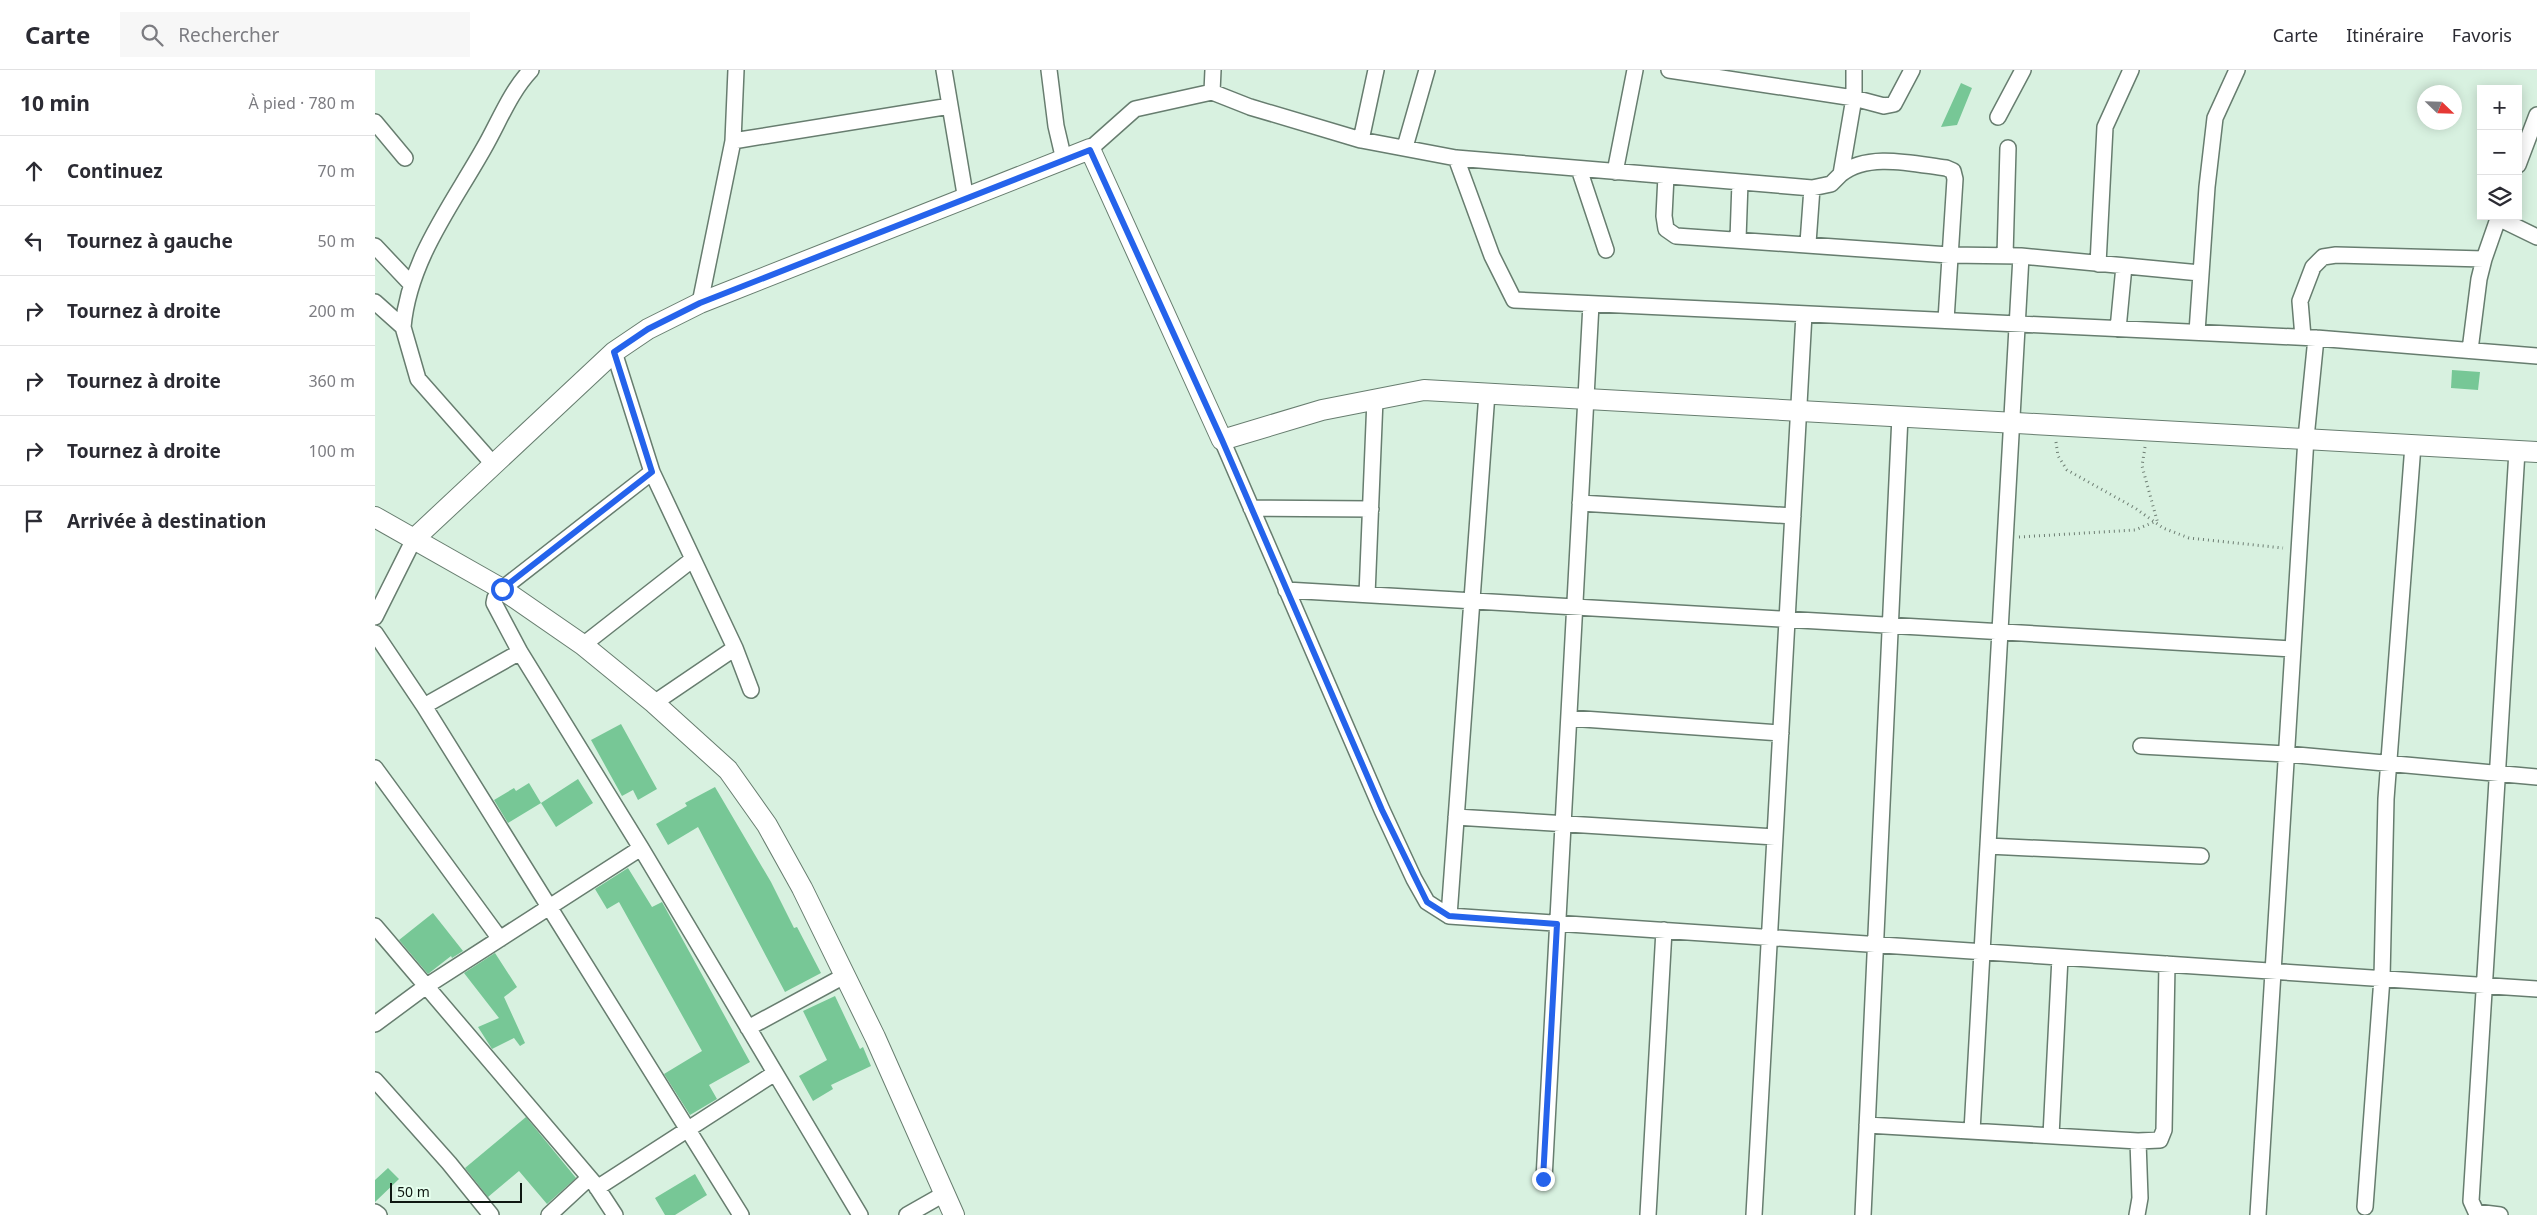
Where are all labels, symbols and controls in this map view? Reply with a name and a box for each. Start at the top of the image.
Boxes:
search box [120,12,470,57]
text: Carte [25,18,90,51]
icon: search [138,21,166,49]
text: Rechercher [178,22,279,48]
text: Carte [2273,23,2318,47]
text: Itinéraire [2346,23,2424,47]
text: Favoris [2452,23,2512,47]
north arrow [2417,85,2462,130]
map controls [2477,85,2522,220]
button: + [2477,85,2522,130]
text: 10 min [20,89,90,117]
text: À pied · 780 m [249,92,355,114]
button: − [2477,130,2522,175]
icon: ahead [20,157,48,185]
text: Continuez [67,158,163,184]
text: 70 m [318,160,355,182]
button: layers [2477,175,2522,220]
icon: left [20,227,48,255]
text: Tournez à gauche [67,228,233,254]
text: 50 m [318,230,355,252]
icon: right [20,297,48,325]
text: Tournez à droite [67,298,221,324]
text: 200 m [308,300,355,322]
icon: right [20,367,48,395]
text: Tournez à droite [67,368,221,394]
text: 360 m [308,370,355,392]
icon: right [20,437,48,465]
text: Tournez à droite [67,438,221,464]
text: 100 m [308,440,355,462]
icon: arrive [20,507,48,535]
text: Arrivée à destination [67,508,266,534]
route start [491,578,514,601]
route end [1532,1168,1555,1191]
scale bar [390,1180,523,1203]
text: 50 m [397,1182,430,1201]

